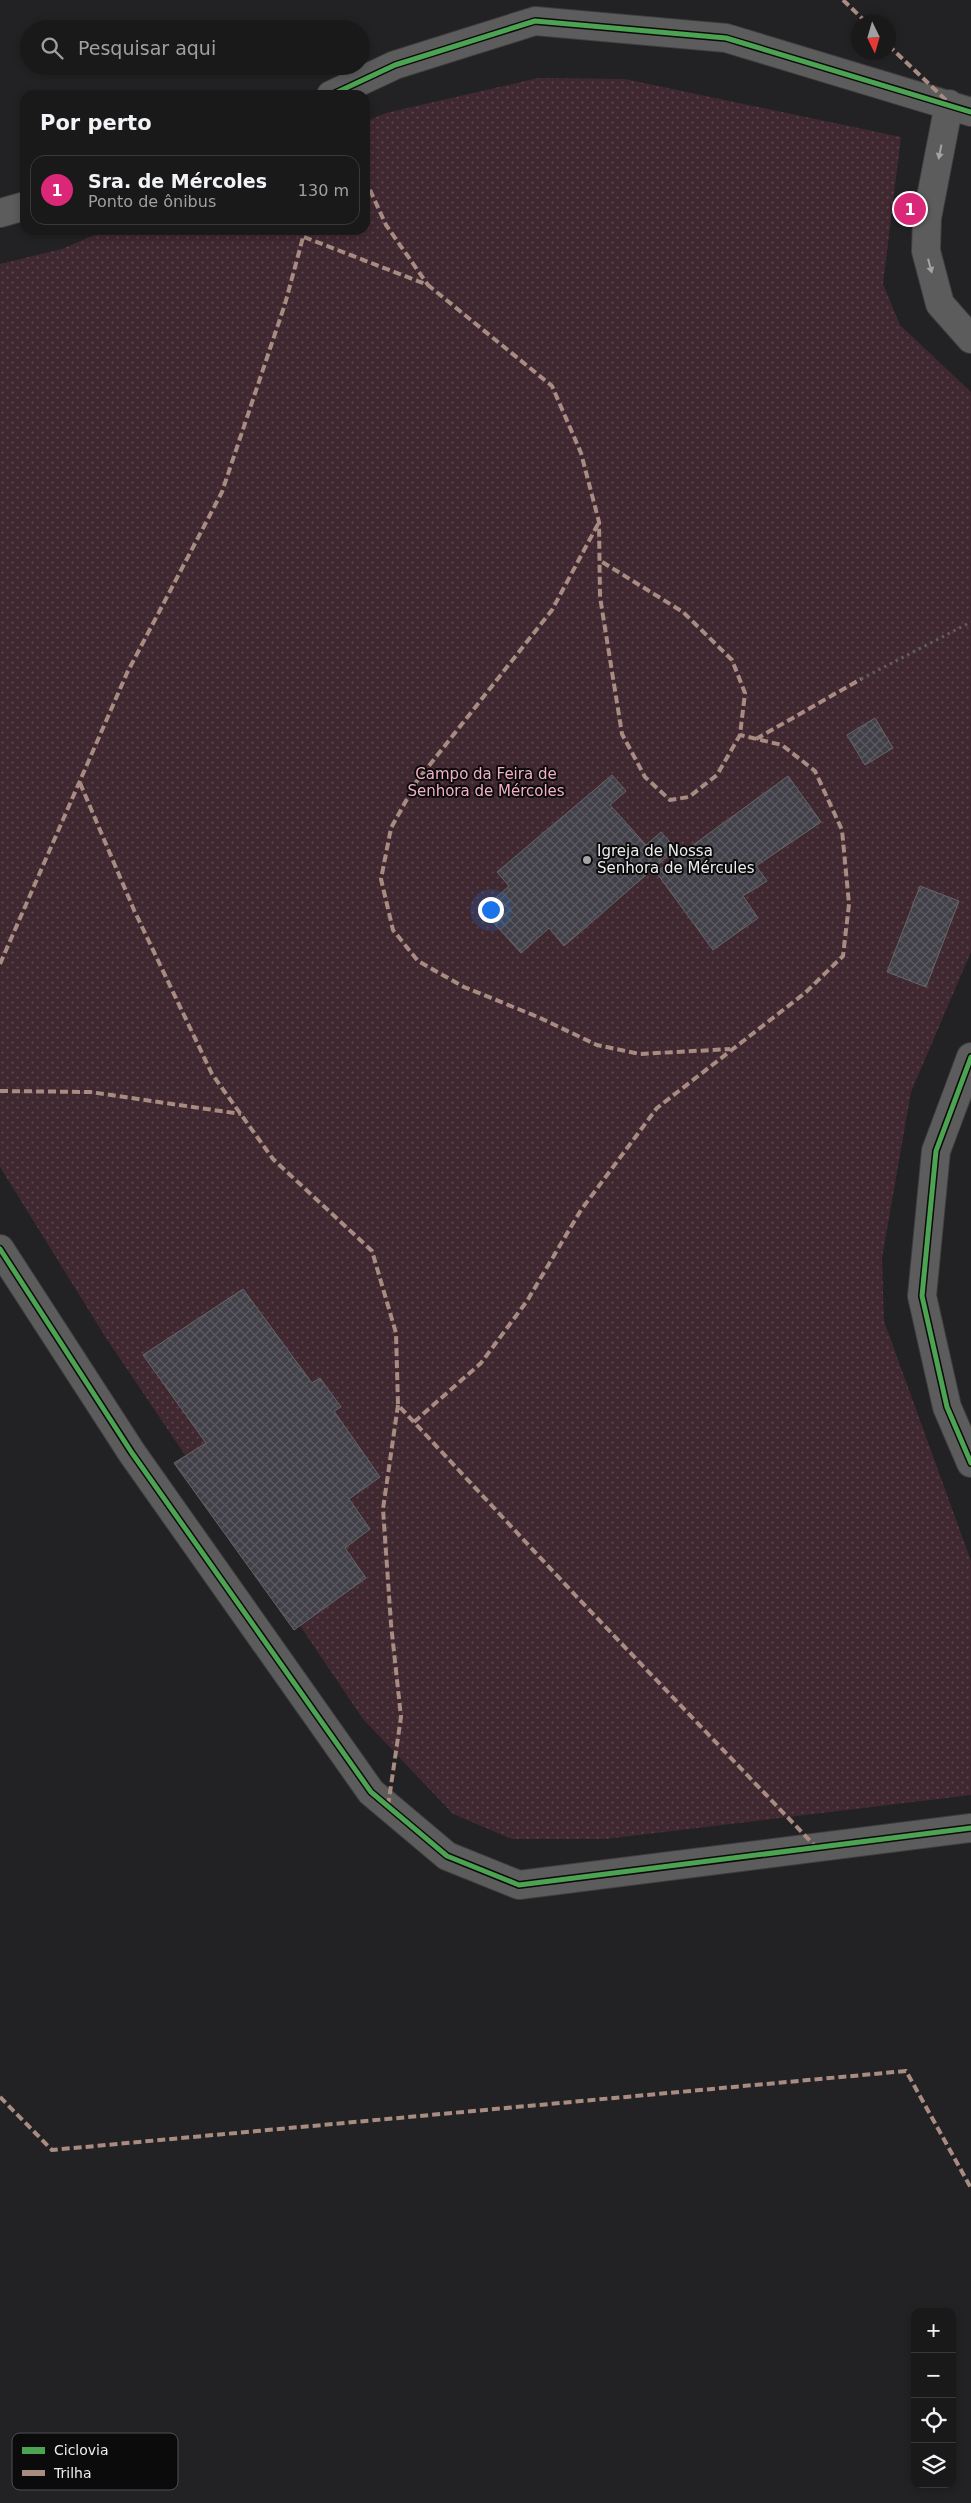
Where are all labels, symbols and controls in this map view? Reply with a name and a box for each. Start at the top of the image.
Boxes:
north arrow [851,15,896,60]
search box [20,20,370,75]
icon: search [38,34,66,62]
text: Pesquisar aqui [78,37,216,59]
text: Por perto [40,111,152,135]
one-way arrow [935,144,943,160]
text: Sra. de Mércoles [88,170,267,192]
text: 1 [51,181,63,200]
text: 130 m [298,181,349,200]
pin: 1 [894,190,926,228]
text: Ponto de ônibus [88,192,216,211]
one-way arrow [926,258,934,273]
park label: Campo da Feira de Senhora de Mércoles [407,765,565,800]
place label: Igreja de Nossa Senhora de Mércules [597,842,755,877]
marker: Igreja de Nossa Senhora de Mércules [581,854,593,866]
your location [478,897,504,923]
map controls [911,2308,956,2488]
button: + [911,2308,956,2353]
button: − [911,2353,956,2398]
button: locate [911,2398,956,2443]
legend [12,2433,178,2490]
text: Ciclovia [54,2442,109,2458]
button: layers [911,2443,956,2488]
text: Trilha [53,2465,91,2481]

